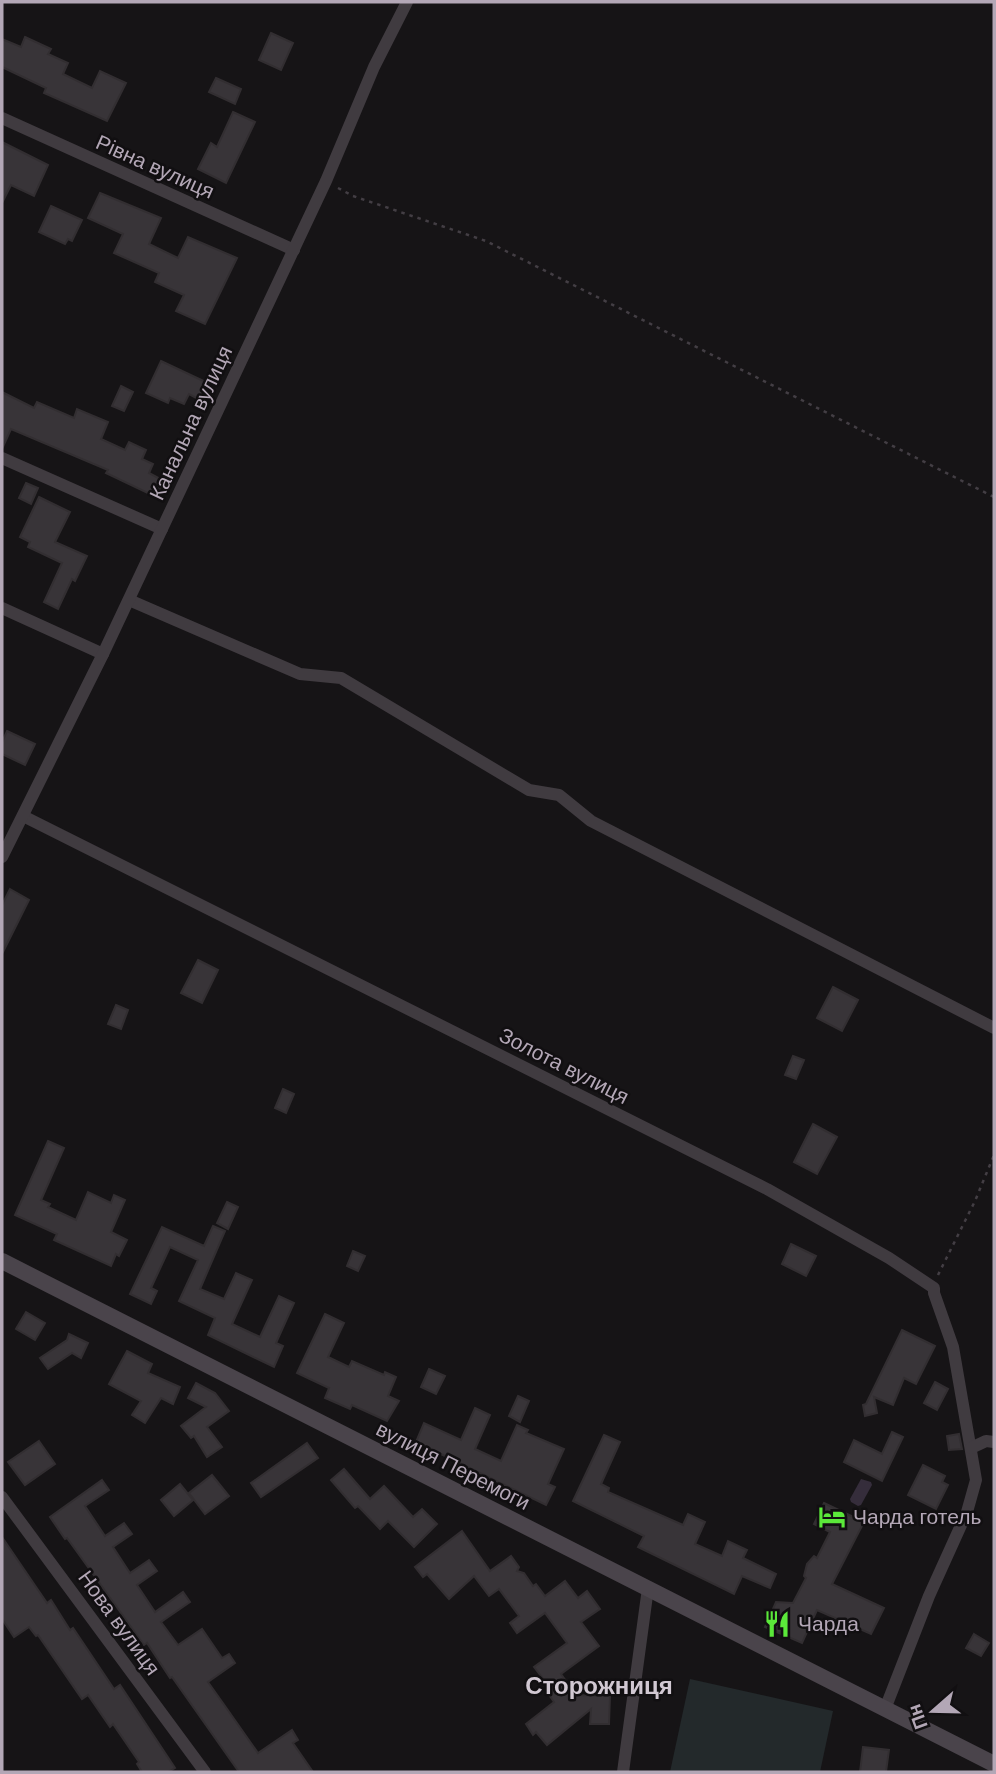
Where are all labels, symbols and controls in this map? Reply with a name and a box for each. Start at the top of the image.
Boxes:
street label: Рівна вулиця [91,128,219,206]
street label: Канальна вулиця [143,341,239,505]
street label: Золота вулиця [494,1021,634,1111]
street label: вулиця Перемоги [371,1415,535,1517]
hotel icon: Чарда готель [817,1502,847,1532]
place label: Чарда готель [853,1503,981,1531]
street label: Нова вулиця [71,1565,167,1681]
restaurant icon: Чарда [762,1609,792,1639]
place label: Чарда [798,1610,859,1638]
district label: Сторожниця [525,1670,673,1701]
north arrow [898,1676,968,1746]
text: Пн [901,1701,934,1733]

